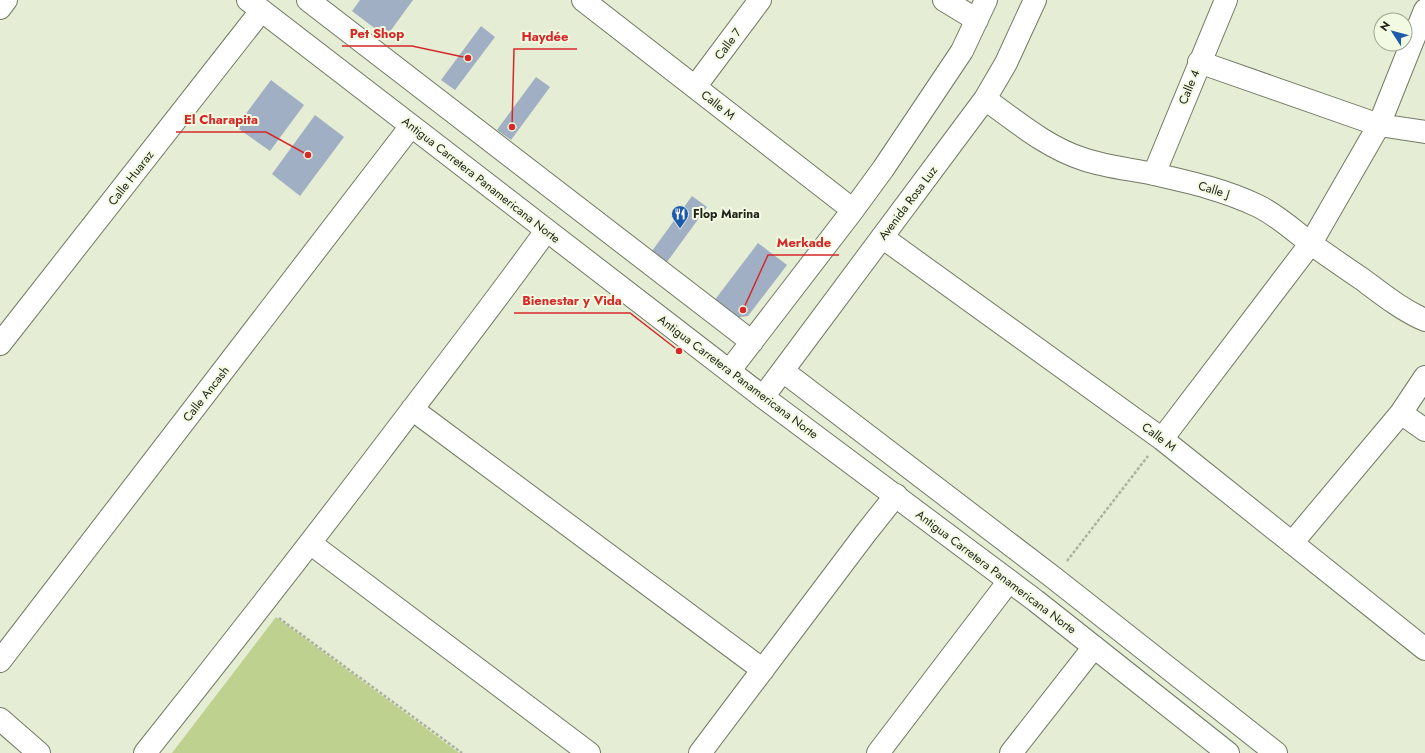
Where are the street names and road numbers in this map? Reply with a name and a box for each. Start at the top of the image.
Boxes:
street label: Calle 7 [710,24,746,64]
street label: Calle 4 [1174,67,1204,107]
street label: Calle M [697,86,739,124]
street label: Antigua Carretera Panamericana Norte [398,112,564,248]
street label: Calle Huaraz [104,146,159,209]
street label: Avenida Rosa Luz [874,162,942,244]
street label: Calle J [1196,177,1232,203]
street label: Antigua Carretera Panamericana Norte [654,311,822,443]
street label: Calle Ancash [179,362,233,426]
street label: Calle M [1138,418,1180,456]
street label: Antigua Carretera Panamericana Norte [912,506,1080,638]

